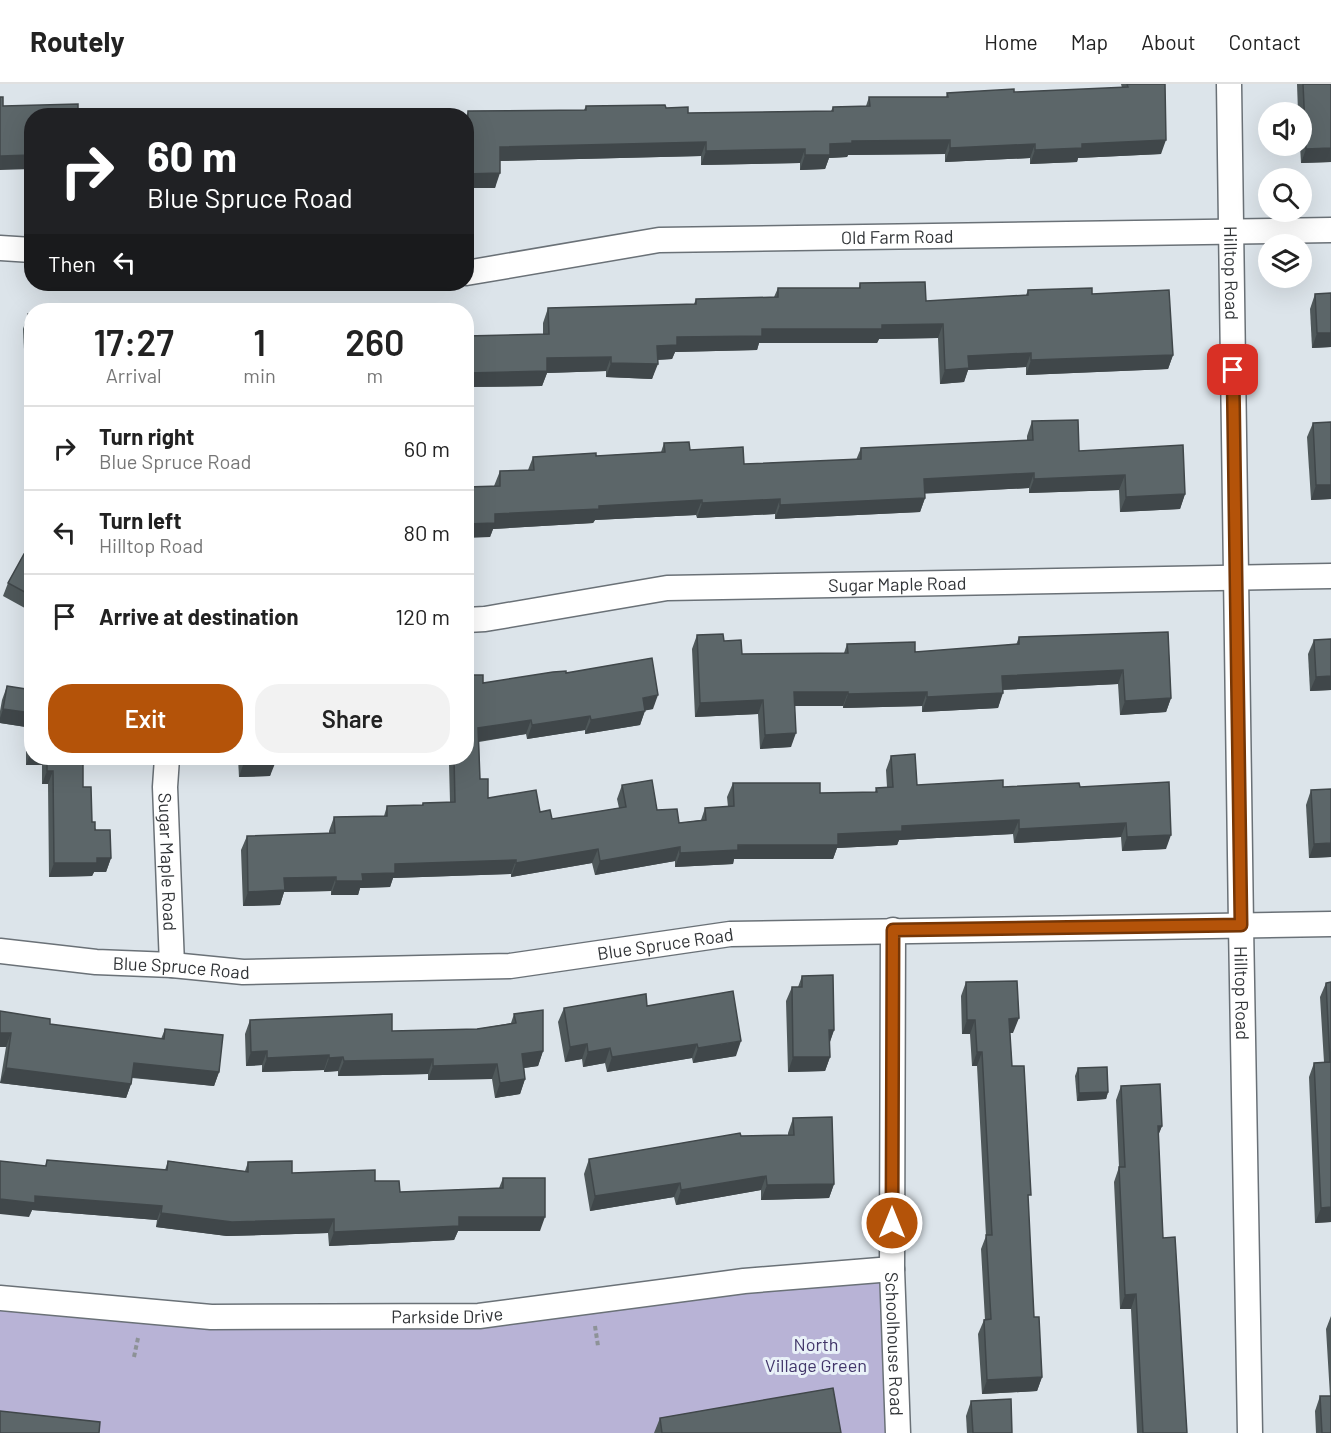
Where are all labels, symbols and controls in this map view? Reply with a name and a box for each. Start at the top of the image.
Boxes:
text: Routely [30,24,125,58]
text: Home [984,29,1038,54]
text: Map [1071,29,1108,54]
text: About [1141,29,1196,54]
text: Contact [1229,29,1301,54]
map controls [1258,102,1312,288]
button: sound [1258,102,1312,156]
text: 60 m [147,130,237,180]
icon: right [48,132,126,210]
button: search [1258,168,1312,222]
text: Blue Spruce Road [147,181,353,213]
street label: Old Farm Road [841,225,954,248]
street label: Hilltop Road [1220,226,1243,320]
button: layers [1258,234,1312,288]
icon: left [108,246,141,279]
text: Then [48,250,96,276]
text: 17:27 [93,320,174,363]
text: 1 [253,320,266,363]
text: 260 [345,320,405,363]
pin [1207,344,1258,395]
icon: arrive [1216,353,1249,386]
text: Arrival [106,363,162,387]
text: min [243,363,276,387]
text: m [367,363,383,387]
text: Turn right [99,423,194,449]
icon: right [48,432,81,465]
text: 60 m [404,435,450,461]
text: Blue Spruce Road [99,449,251,473]
text: Turn left [99,507,182,533]
icon: left [48,516,81,549]
text: 80 m [404,519,450,545]
text: Hilltop Road [99,533,204,557]
street label: Sugar Maple Road [828,572,967,596]
icon: arrive [48,600,81,633]
text: Arrive at destination [99,603,298,629]
text: 120 m [395,603,450,629]
button: Exit [48,684,243,753]
button: Share [255,684,450,753]
street label: Sugar Maple Road [154,792,182,931]
street label: Blue Spruce Road [596,923,735,964]
street label: Hilltop Road [1230,946,1254,1040]
street label: Blue Spruce Road [112,952,250,983]
position arrow [860,1191,924,1255]
street label: Schoolhouse Road [881,1272,908,1416]
street label: Parkside Drive [391,1302,504,1327]
park label: North Village Green [765,1333,867,1376]

